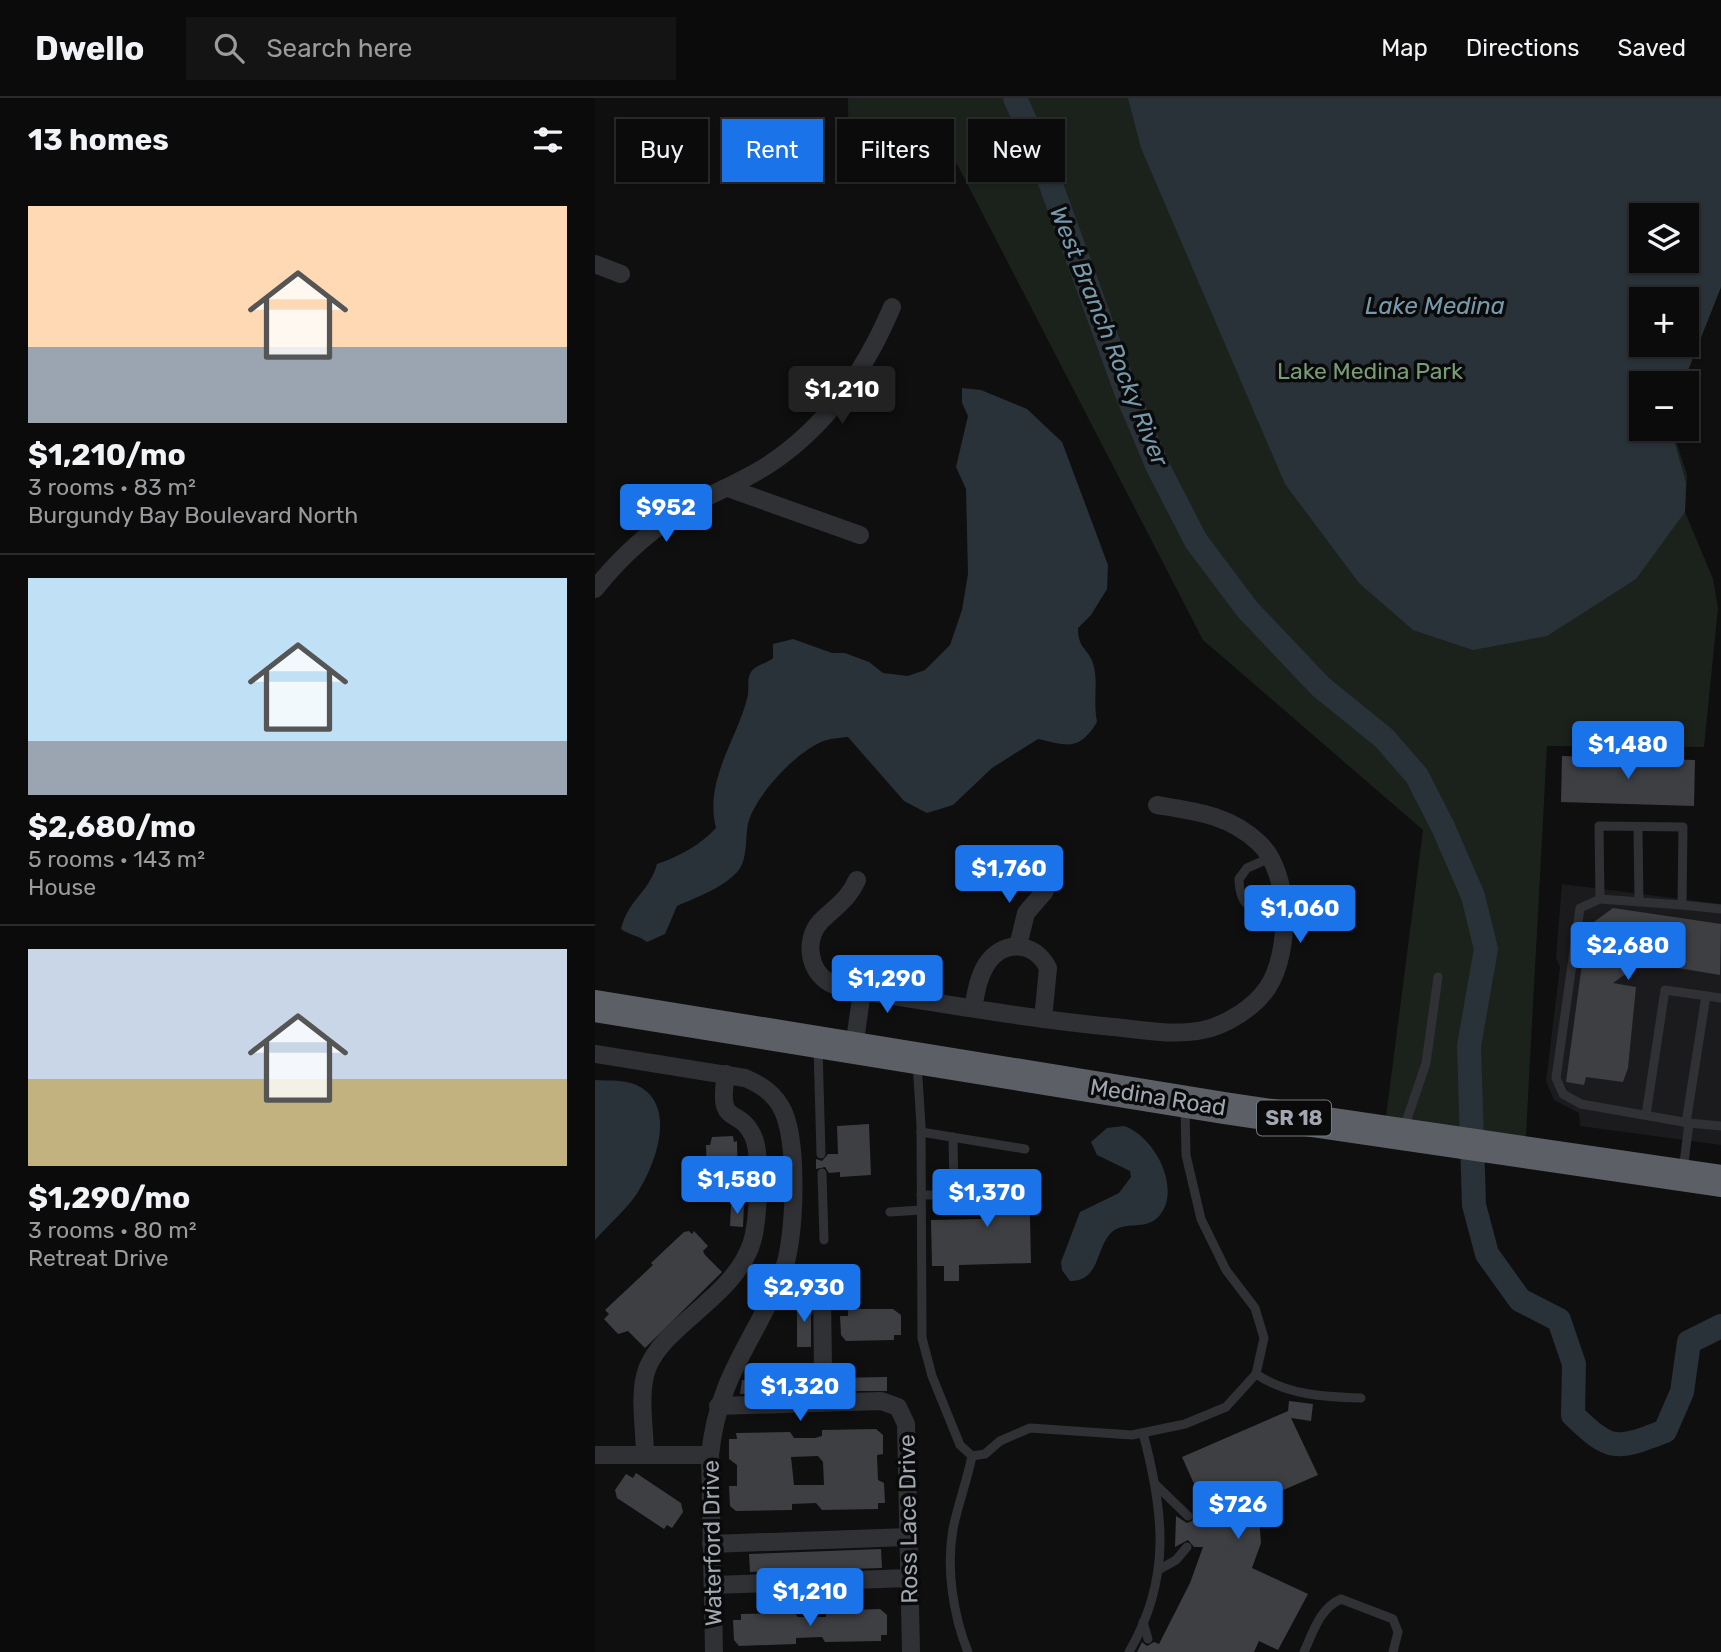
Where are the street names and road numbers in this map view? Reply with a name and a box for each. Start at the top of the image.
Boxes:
street label: Medina Road [1088,1072,1228,1122]
road number: SR 18 [1257,1100,1331,1136]
street label: Ross Lace Drive [893,1434,923,1604]
street label: Waterford Drive [697,1460,727,1626]

